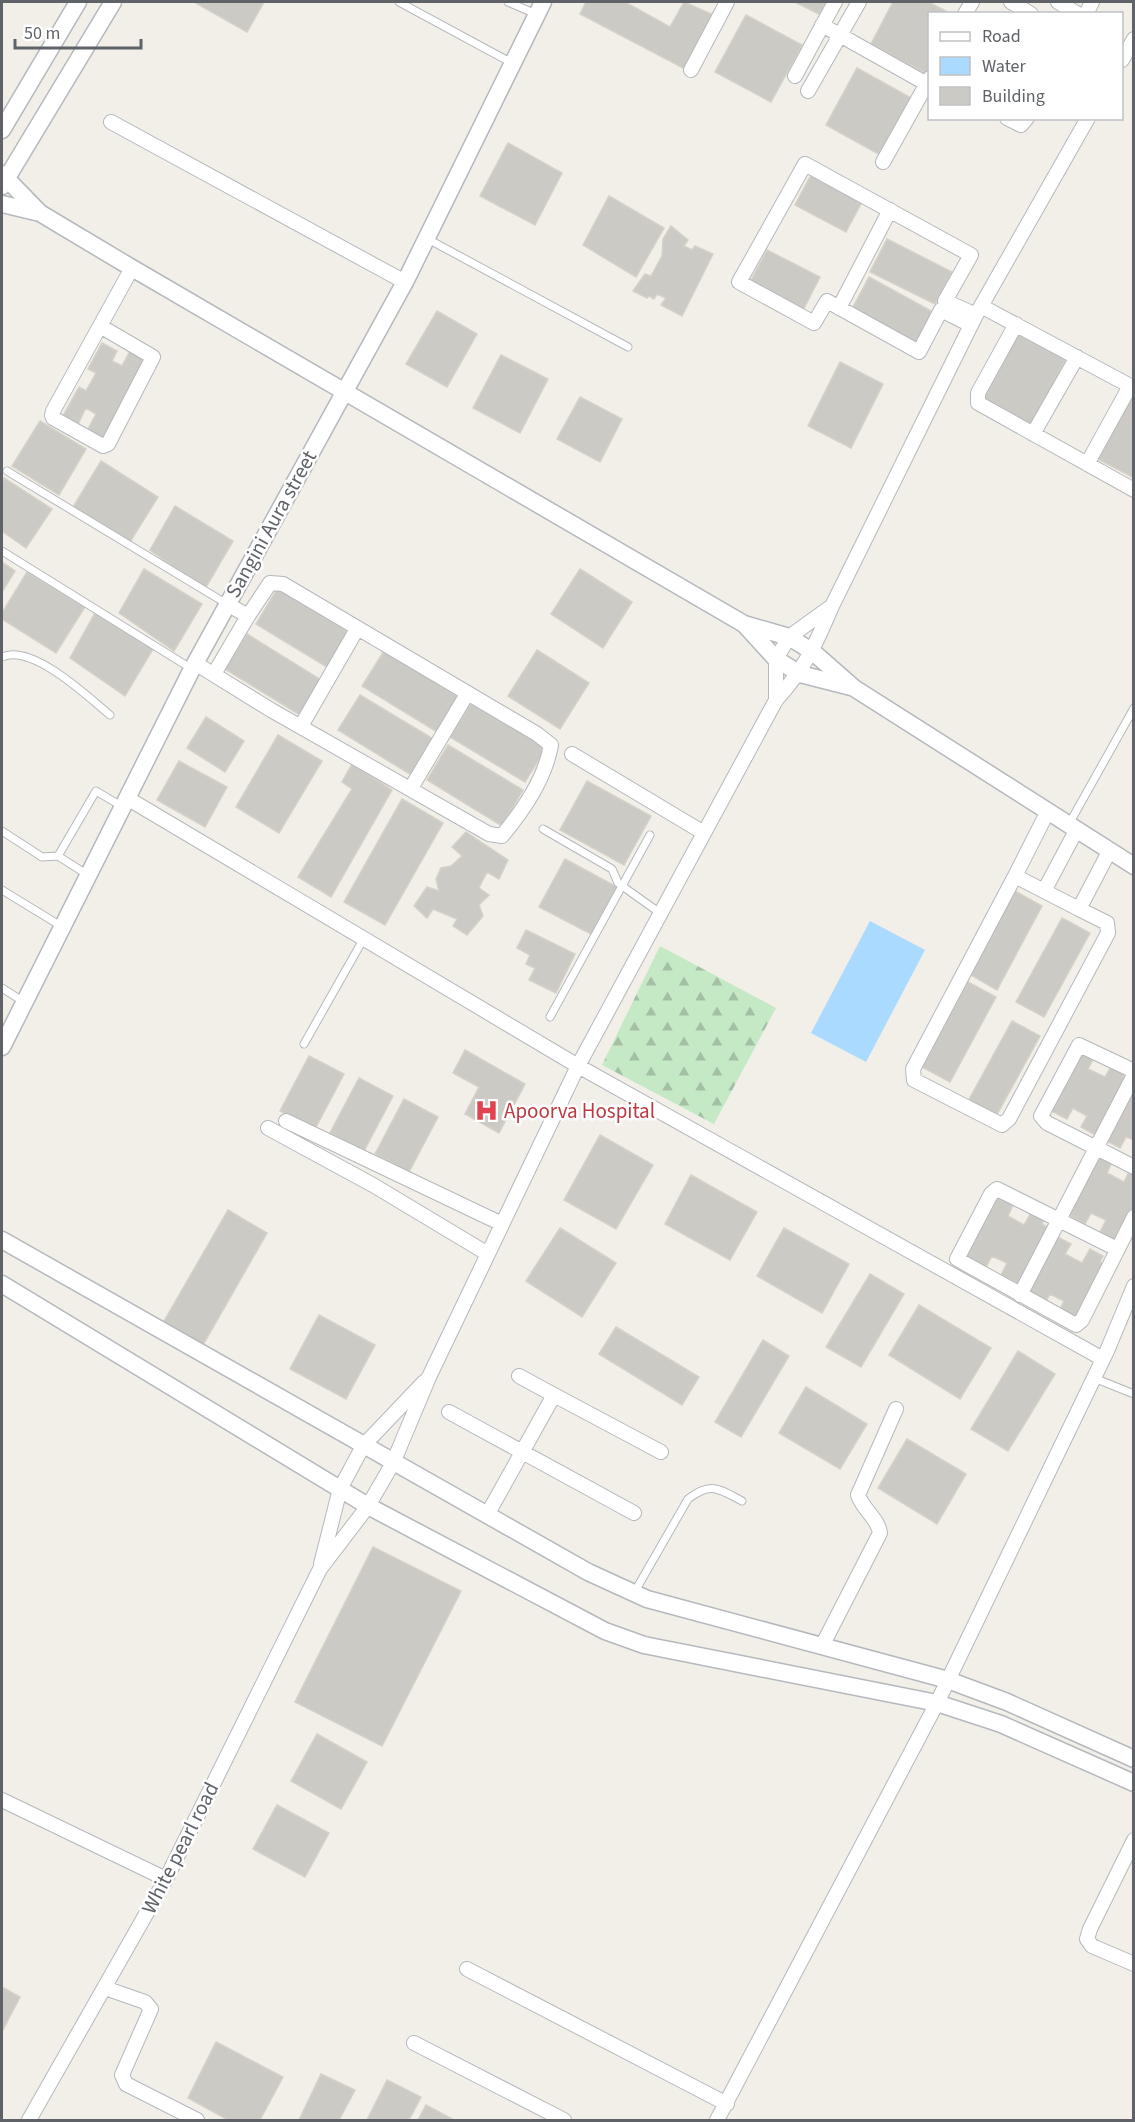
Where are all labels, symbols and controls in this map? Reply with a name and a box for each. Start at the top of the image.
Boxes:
scale bar [15,12,141,50]
legend [928,12,1123,120]
text: 50 m [24,21,60,46]
text: Road [982,24,1021,49]
text: Water [982,54,1026,79]
text: Building [982,84,1045,109]
street label: Sangini Aura street [218,445,324,603]
place label: Apoorva Hospital [504,1096,655,1126]
hospital icon: Apoorva Hospital [473,1098,499,1124]
street label: White pearl road [134,1777,226,1919]

